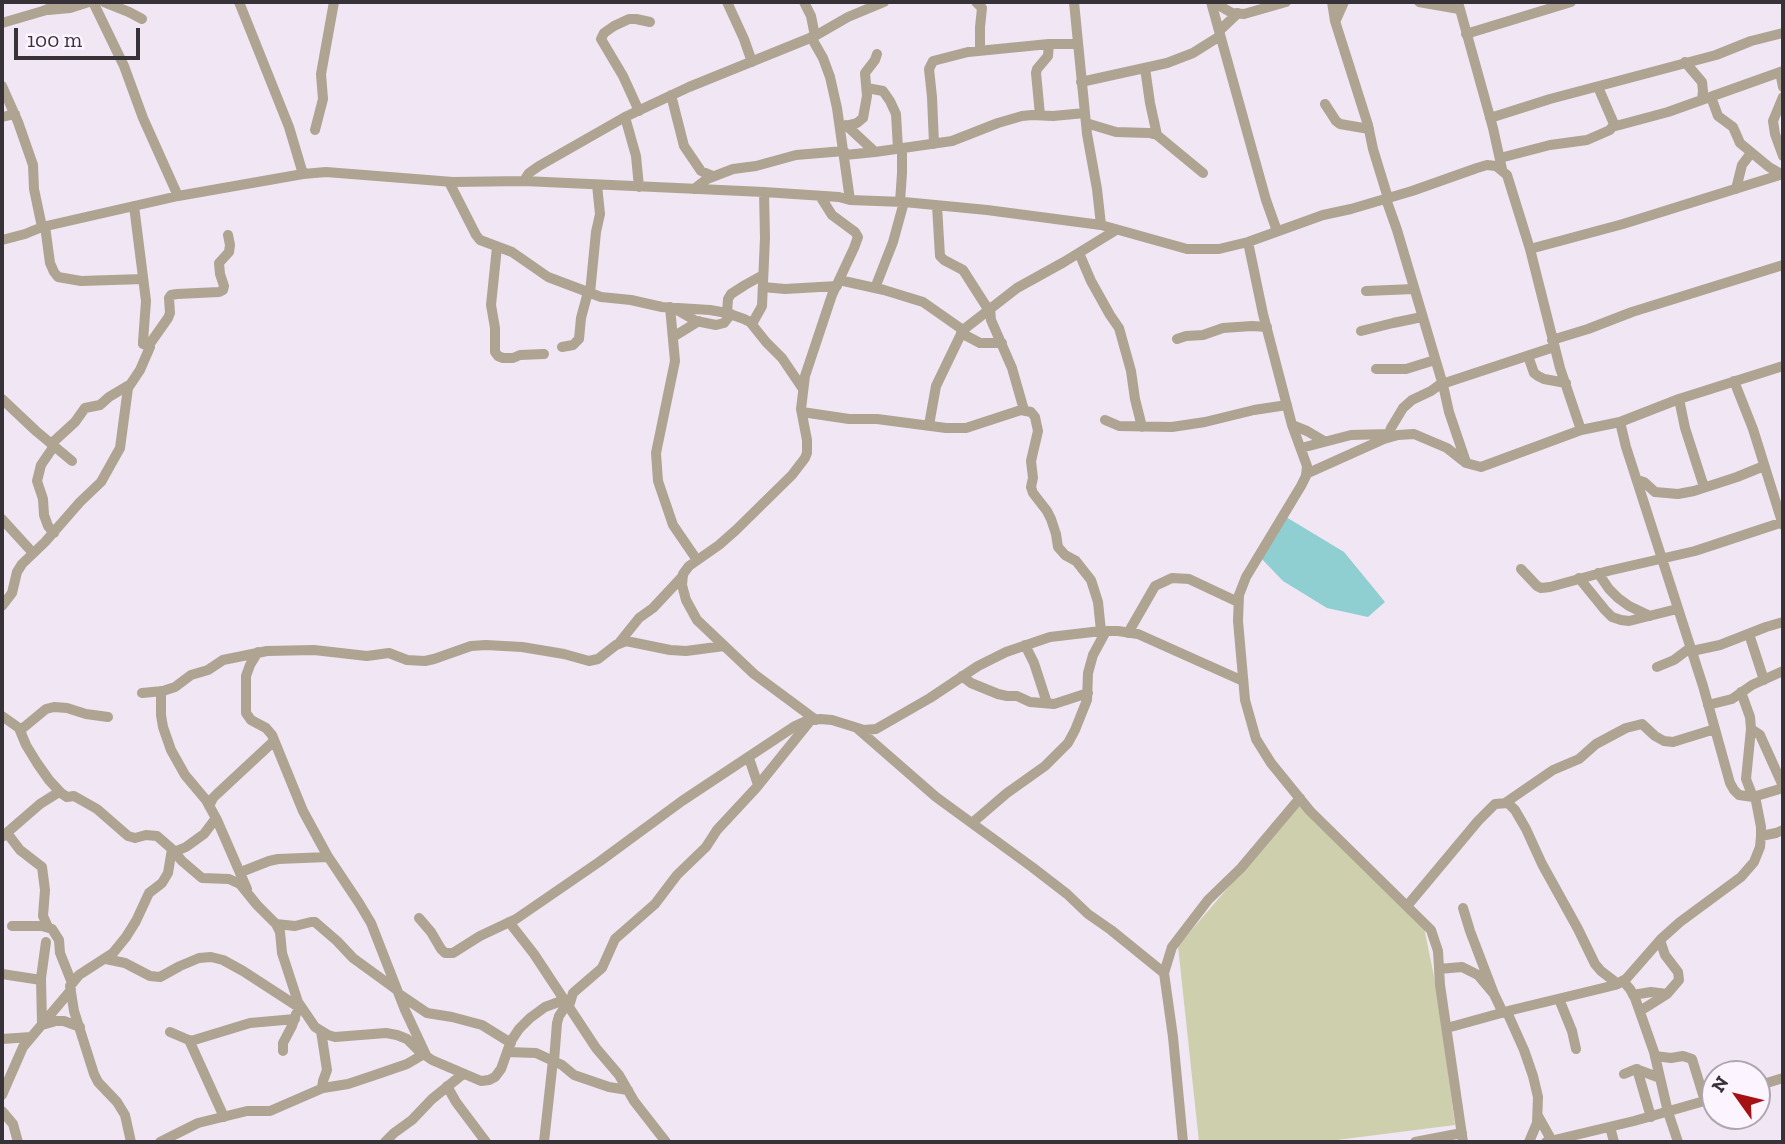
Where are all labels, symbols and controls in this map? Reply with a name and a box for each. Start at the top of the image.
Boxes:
scale bar [18,14,144,58]
text: 100 m [27,27,82,52]
north arrow [1701,1060,1771,1130]
text: N [1706,1072,1733,1097]

